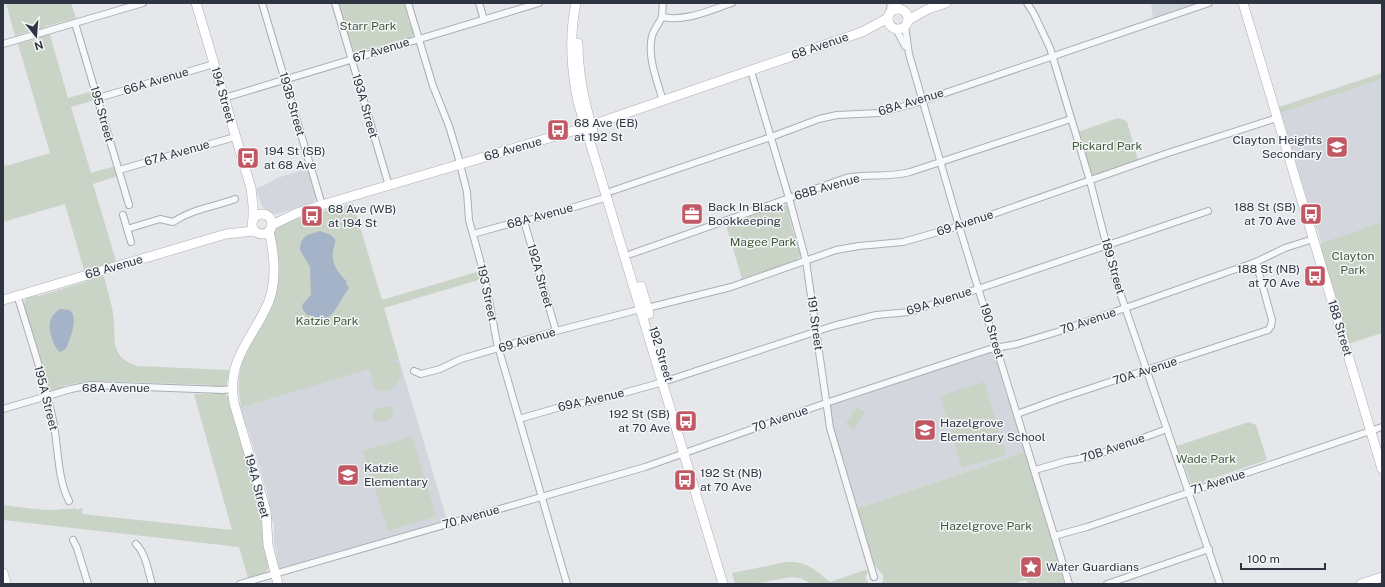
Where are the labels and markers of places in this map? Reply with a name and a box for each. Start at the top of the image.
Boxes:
place label: 68 Ave (EB) at 192 St [574,116,638,144]
bus stop icon: 68 Ave (EB) at 192 St [545,117,571,143]
place label: Clayton Heights Secondary [1232,133,1323,161]
school or university icon: Clayton Heights Secondary [1324,134,1350,160]
place label: 194 St (SB) at 68 Ave [264,144,326,172]
bus stop icon: 194 St (SB) at 68 Ave [235,145,261,171]
place label: Back In Black Bookkeeping [708,200,784,228]
place label: 188 St (SB) at 70 Ave [1234,200,1296,228]
office icon: Back In Black Bookkeeping [679,201,705,227]
bus stop icon: 188 St (SB) at 70 Ave [1298,201,1324,227]
place label: 68 Ave (WB) at 194 St [328,202,396,230]
bus stop icon: 68 Ave (WB) at 194 St [299,203,325,229]
place label: 188 St (NB) at 70 Ave [1237,262,1300,290]
bus stop icon: 188 St (NB) at 70 Ave [1302,263,1328,289]
place label: 192 St (SB) at 70 Ave [609,407,670,435]
bus stop icon: 192 St (SB) at 70 Ave [673,408,699,434]
place label: Hazelgrove Elementary School [940,416,1046,444]
school or university icon: Hazelgrove Elementary School [912,417,938,443]
place label: Katzie Elementary [364,461,428,489]
school or university icon: Katzie Elementary [335,462,361,488]
place label: 192 St (NB) at 70 Ave [700,466,762,494]
bus stop icon: 192 St (NB) at 70 Ave [672,467,698,493]
place icon: Water Guardians [1018,554,1044,580]
place label: Water Guardians [1046,560,1139,574]

